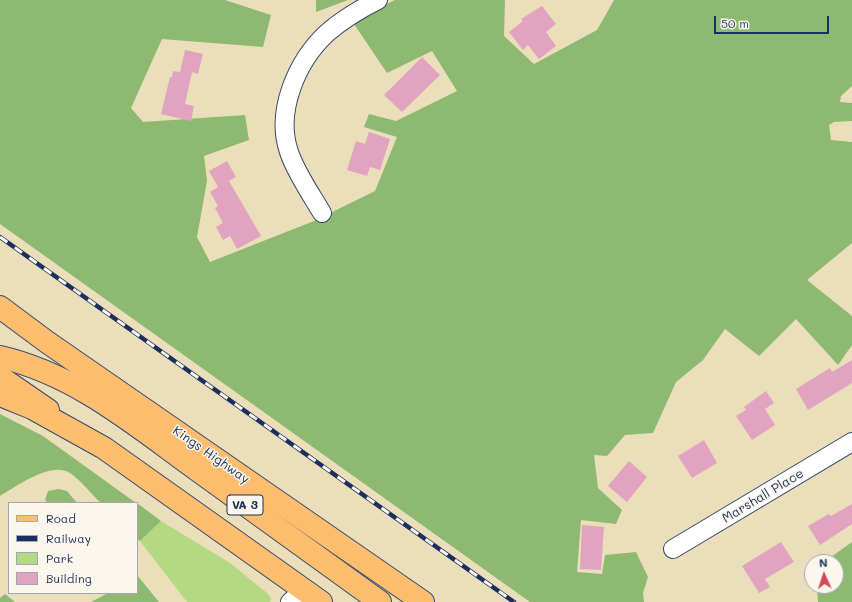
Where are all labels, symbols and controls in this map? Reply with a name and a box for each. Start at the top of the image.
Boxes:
scale bar [716,8,831,34]
text: 50 m [721,15,749,31]
street label: Kings Highway [170,423,252,487]
street label: Marshall Place [719,466,807,526]
road number: VA 3 [227,495,263,515]
legend [8,502,138,594]
text: Road [46,510,76,526]
text: Railway [46,530,91,546]
text: Park [46,550,73,566]
north arrow [804,554,844,594]
text: N [819,555,828,570]
text: Building [46,570,92,586]

